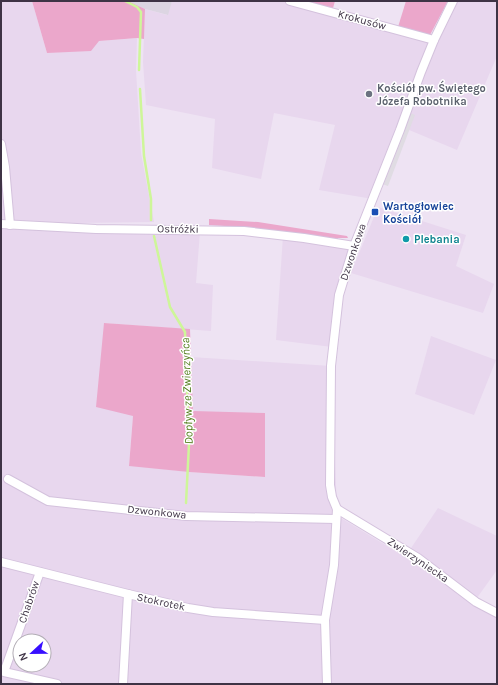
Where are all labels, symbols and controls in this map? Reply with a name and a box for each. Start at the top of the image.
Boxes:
street label: Krokusów [337,7,388,33]
place label: Kościół pw. Świętego Józefa Robotnika [377,80,486,108]
marker: Kościół pw. Świętego Józefa Robotnika [364,89,374,99]
place label: Wartogłowiec Kościół [383,200,454,226]
marker: Wartogłowiec Kościół [370,207,380,217]
street label: Ostróżki [157,222,199,236]
street label: Dzwonkowa [337,222,369,282]
place label: Plebania [414,233,460,246]
marker: Plebania [401,234,411,244]
water label: Dopływ ze Zwierzyńca [178,337,196,445]
street label: Dzwonkowa [127,502,187,522]
street label: Zwierzyniecka [385,535,451,585]
street label: Chabrów [16,579,42,625]
street label: Stokrotek [136,591,186,613]
north arrow [12,633,52,673]
text: N [16,650,31,663]

